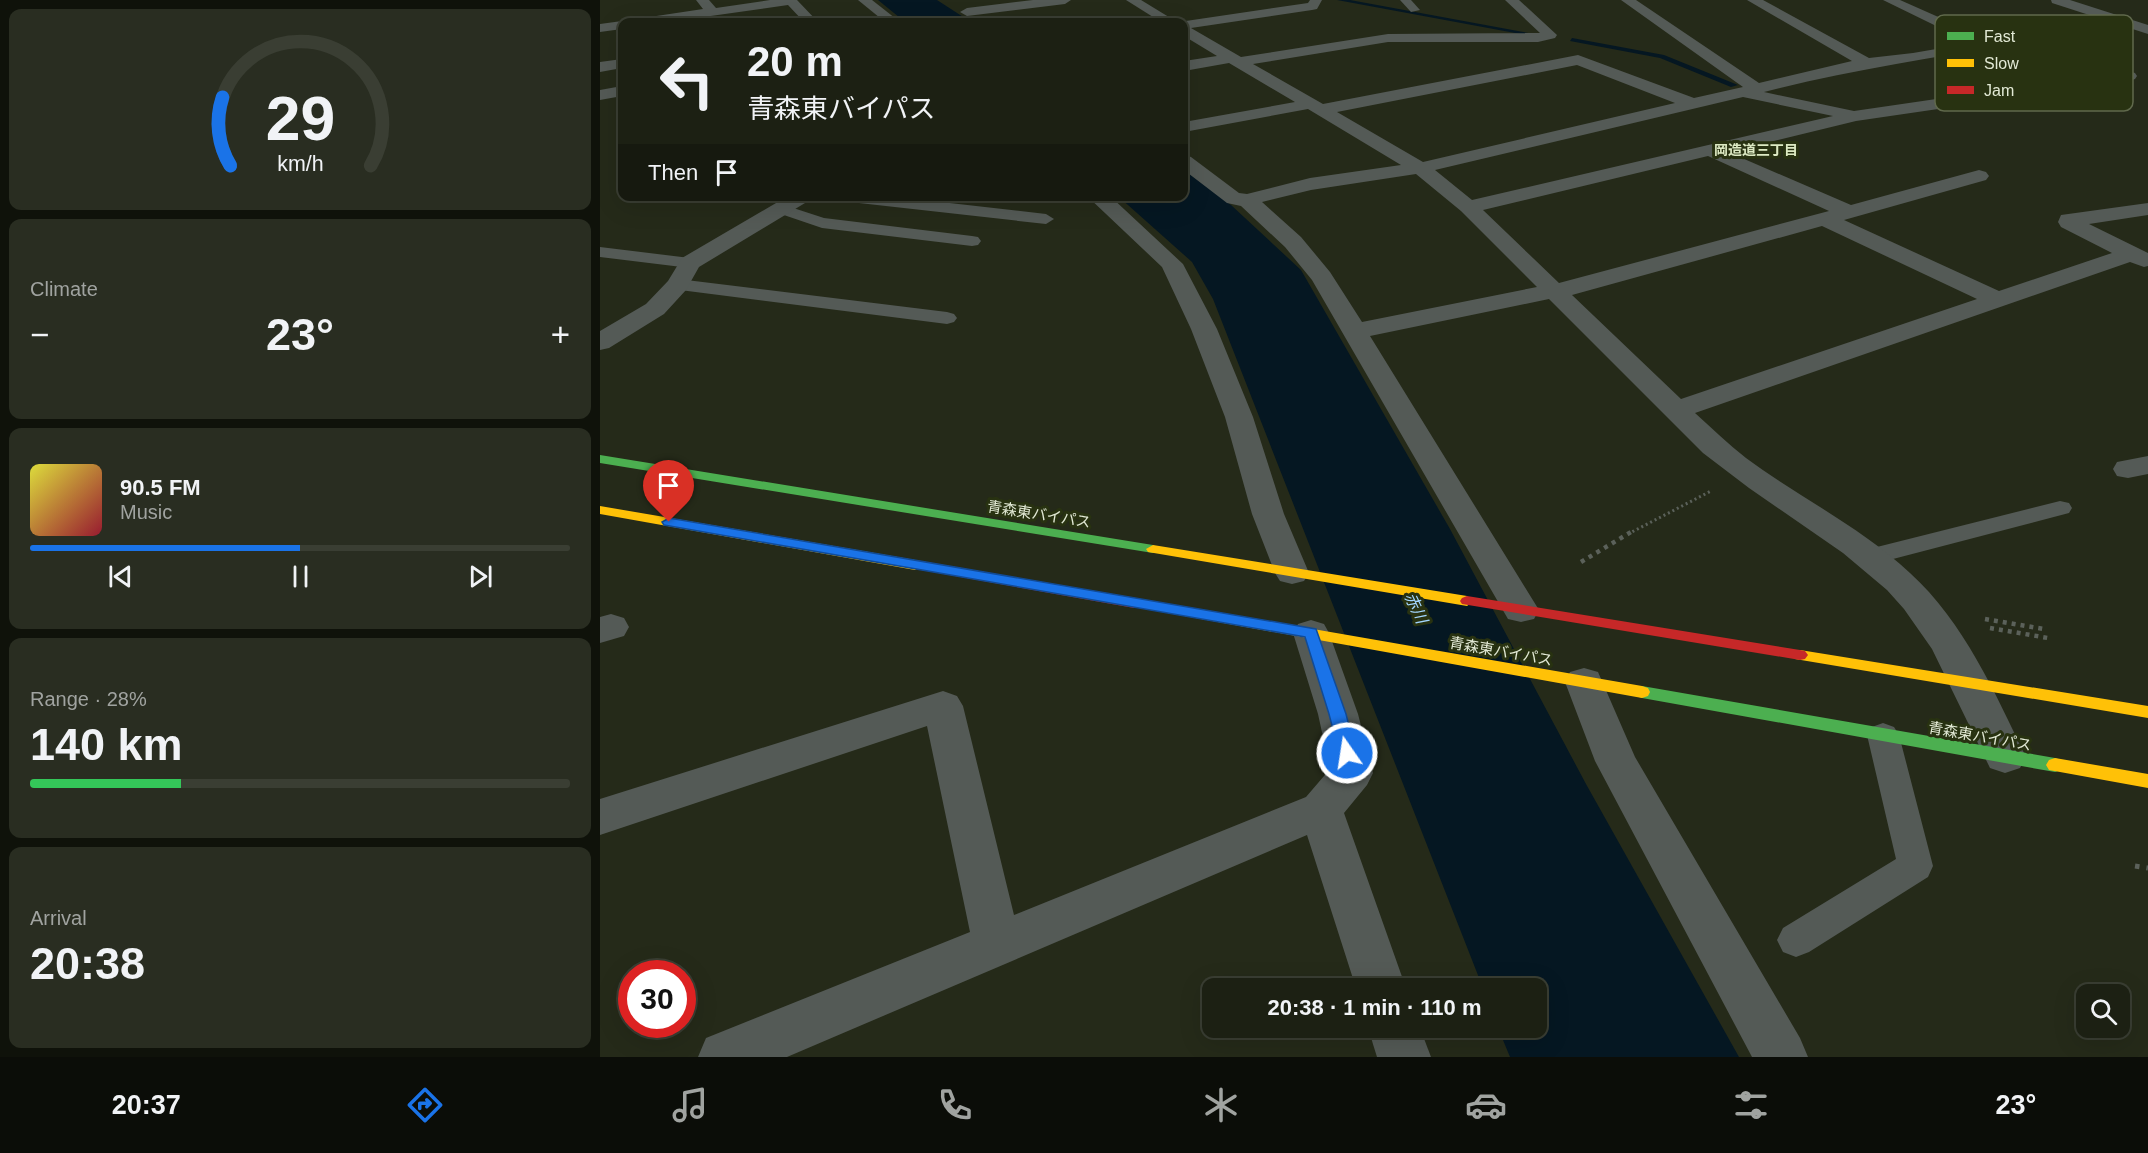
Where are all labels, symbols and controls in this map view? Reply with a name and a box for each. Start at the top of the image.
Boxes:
legend [1935,15,2133,111]
text: Fast [1984,28,2016,45]
text: 20 m [747,38,843,85]
icon: left [648,42,726,120]
text: Slow [1984,55,2019,72]
text: Jam [1984,82,2014,99]
text: 29 [265,84,335,153]
text: 青森東バイパス [747,94,935,124]
district label: 岡造道三丁目 [1714,142,1798,158]
text: km/h [277,153,323,177]
icon: arrive [710,156,743,189]
text: Then [648,160,698,185]
text: Climate [30,278,98,300]
text: 23° [266,309,334,360]
text: − [30,316,49,353]
text: + [551,316,570,353]
pin [643,460,694,522]
icon: arrive [652,469,685,502]
text: 90.5 FM [120,475,201,500]
street label: 青森東バイパス [986,497,1092,531]
text: Music [120,501,172,523]
icon: previous [104,560,137,593]
icon: pause [284,560,317,593]
icon: next [464,560,497,593]
water label: 赤川 [1402,590,1431,628]
street label: 青森東バイパス [1448,634,1554,668]
text: Range · 28% [30,688,147,710]
text: 140 km [30,719,183,770]
street label: 青森東バイパス [1927,719,2033,753]
position arrow [1315,721,1379,785]
text: Arrival [30,907,87,929]
text: 20:38 [30,938,145,989]
speed limit sign: 30 [618,960,696,1038]
map controls [2076,984,2130,1038]
button: search [2076,984,2130,1038]
text: 20:38 · 1 min · 110 m [1268,995,1482,1020]
icon: directions [404,1084,446,1126]
icon: music [669,1084,711,1126]
icon: phone [934,1084,976,1126]
icon: climate [1200,1084,1242,1126]
icon: car [1465,1084,1507,1126]
icon: filters [1730,1084,1772,1126]
text: 20:37 [112,1090,181,1120]
text: 23° [1995,1090,2036,1120]

